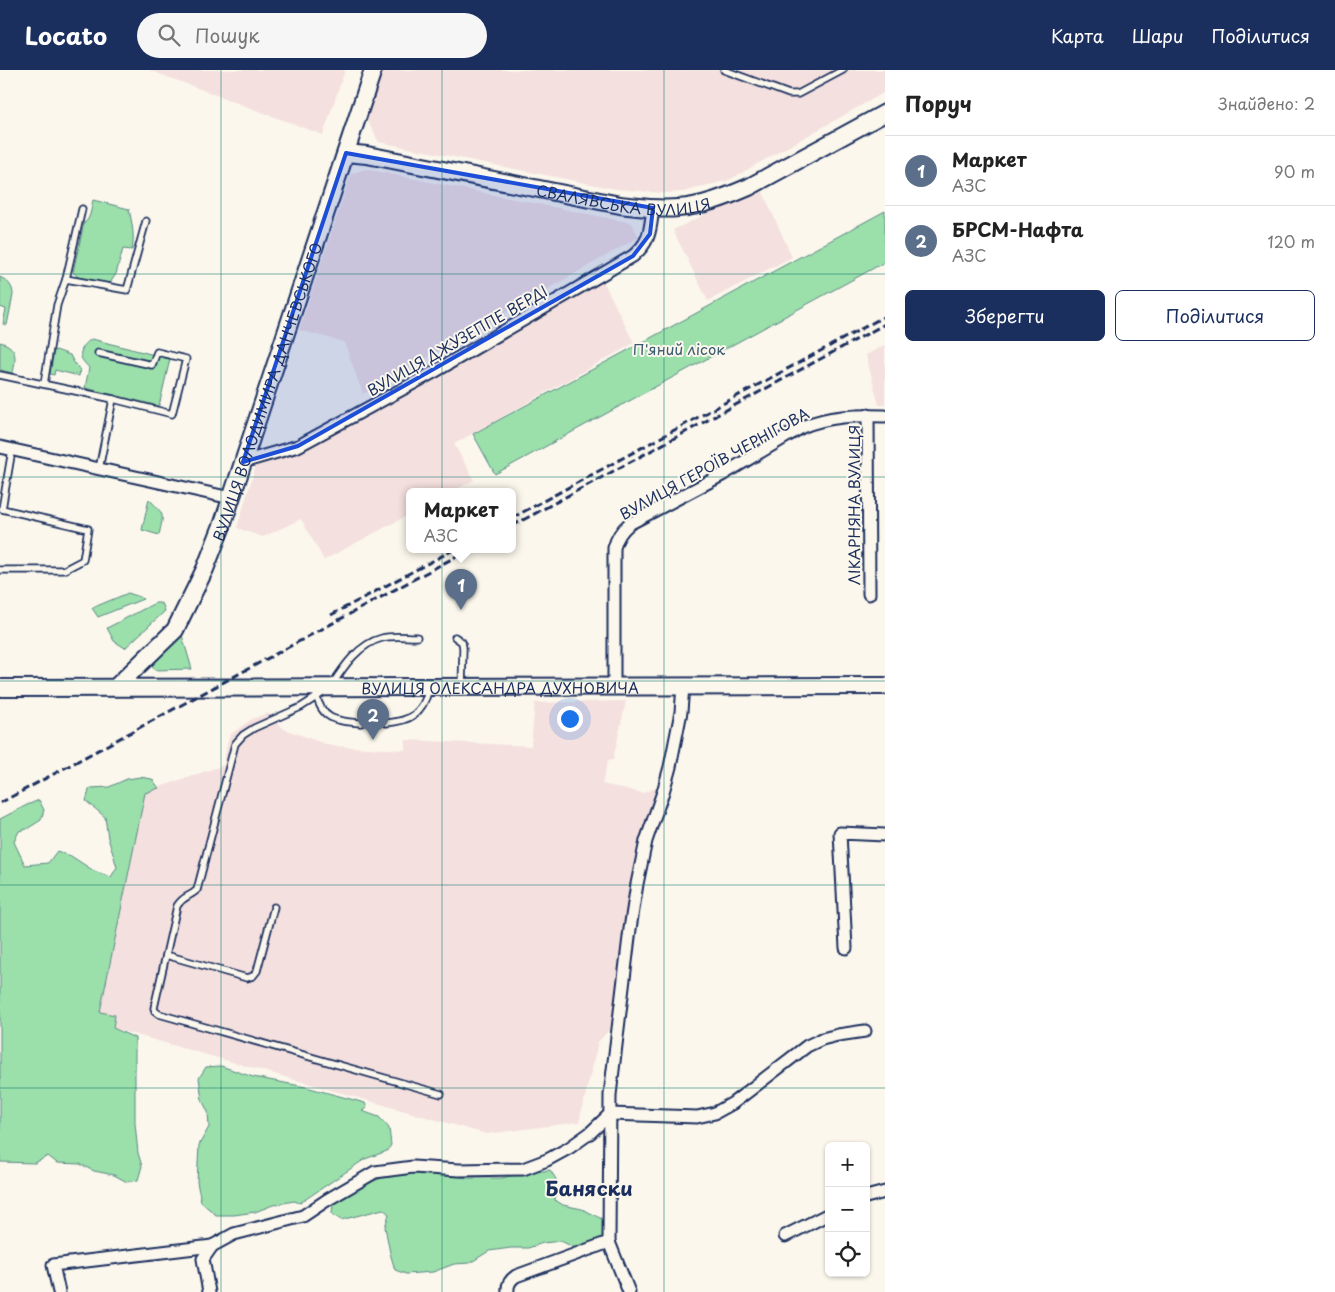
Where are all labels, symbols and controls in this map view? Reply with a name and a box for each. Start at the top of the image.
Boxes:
search box [137,13,487,58]
text: Locato [25,17,107,53]
icon: search [155,21,183,49]
text: Пошук [195,21,260,49]
text: Карта [1051,22,1104,49]
text: Шари [1132,22,1184,49]
text: Поділитися [1212,22,1310,49]
text: Поруч [905,87,972,119]
text: Знайдено: 2 [1218,91,1315,115]
text: Маркет [952,145,1027,173]
text: 1 [917,159,925,183]
text: 90 m [1274,159,1315,183]
text: АЗС [952,173,987,197]
street label: СВАЛЯВСЬКА ВУЛИЦЯ [535,177,713,220]
text: БРСМ-Нафта [952,215,1084,243]
text: 2 [915,229,927,253]
text: 120 m [1268,229,1315,253]
street label: ВУЛИЦЯ ВОЛОДИМИРА ДАНЧЕВСЬКОГО [206,239,327,544]
text: АЗС [952,243,987,267]
street label: ВУЛИЦЯ ДЖУЗЕППЕ ВЕРДІ [363,279,551,401]
button: Зберегти [905,290,1105,341]
button: Поділитися [1115,290,1315,341]
park label: П'яний лісок [633,337,725,360]
street label: ВУЛИЦЯ ГЕРОЇВ ЧЕРНІГОВА [615,401,813,525]
street label: ЛІКАРНЯНА ВУЛИЦЯ [842,425,865,585]
popup [406,488,516,553]
text: Маркет [424,495,498,523]
text: АЗС [424,523,458,547]
pin: 1 [445,569,477,610]
street label: ВУЛИЦЯ ОЛЕКСАНДРА ДУХНОВИЧА [361,675,639,699]
pin: 2 [357,699,389,740]
your location [557,706,583,732]
map controls [825,1142,870,1277]
button: + [825,1142,870,1187]
district label: Баняски [545,1173,633,1203]
button: − [825,1187,870,1232]
button: locate [825,1232,870,1277]

